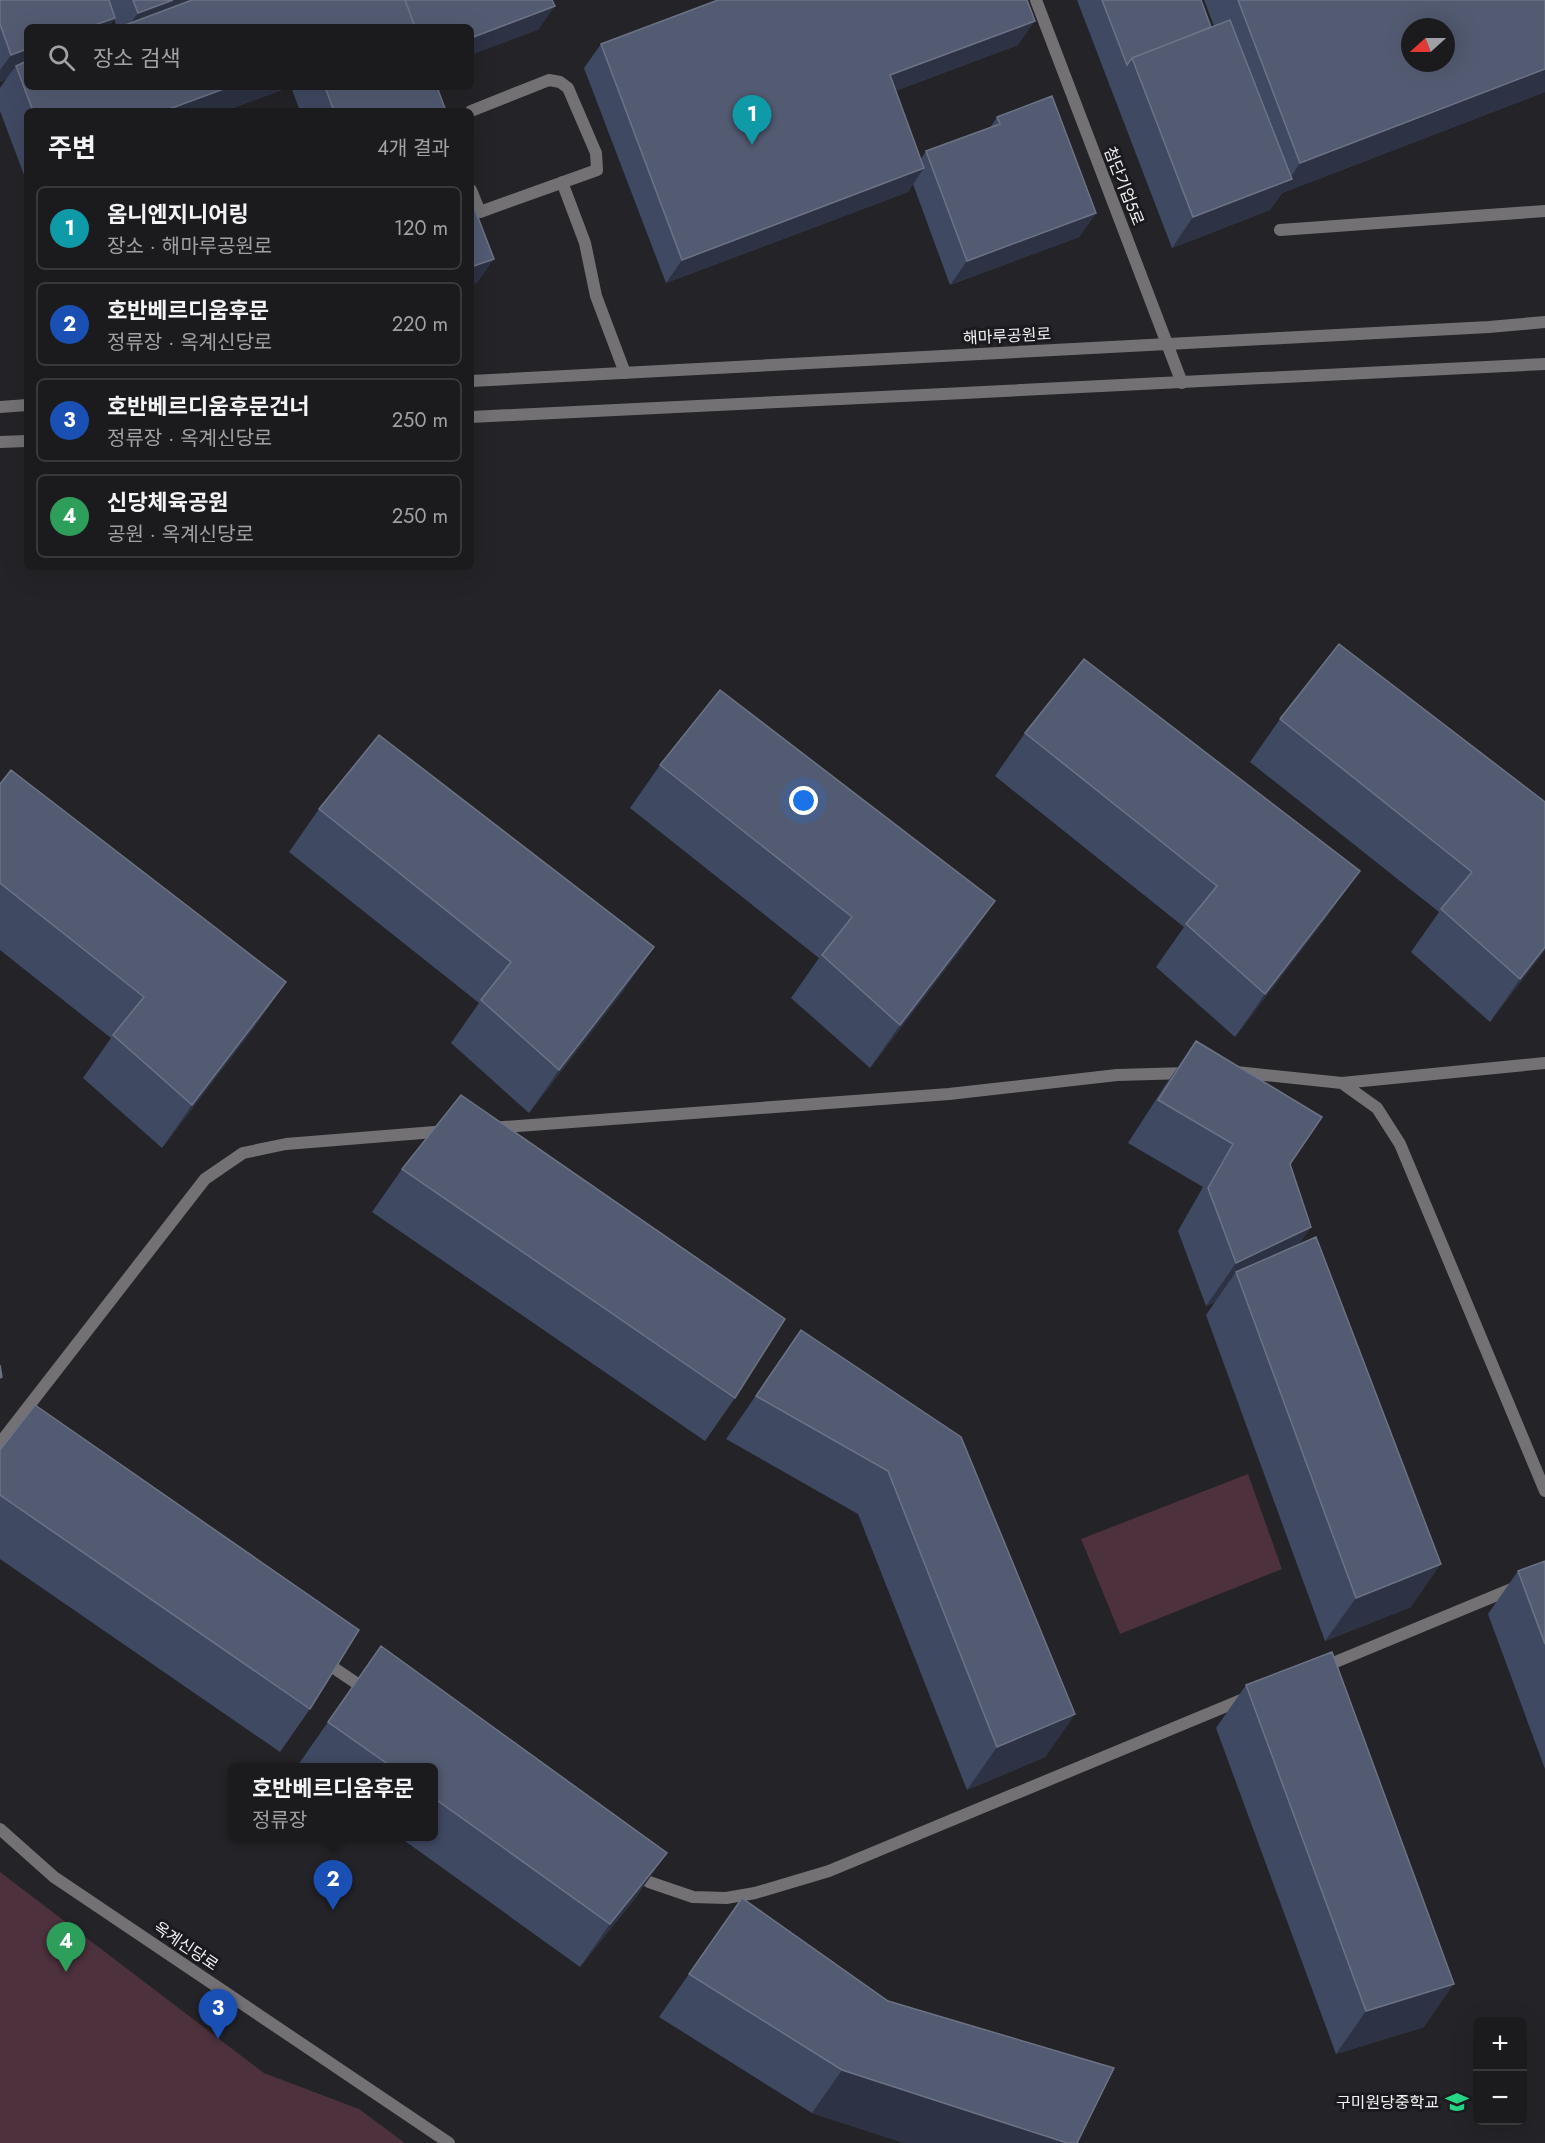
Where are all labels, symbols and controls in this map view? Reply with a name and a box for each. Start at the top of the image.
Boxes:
north arrow [1401,18,1455,72]
search box [24,24,474,90]
icon: search [45,41,78,74]
text: 장소 검색 [93,42,181,74]
pin: 1 [732,96,771,145]
text: 주변 [48,129,96,167]
text: 4개 결과 [377,134,450,163]
street label: 첨단기업5로 [1098,143,1150,229]
text: 옴니엔지니어링 [107,198,249,230]
text: 1 [64,214,75,243]
text: 120 m [394,214,448,243]
text: 장소 · 해마루공원로 [107,232,272,261]
text: 호반베르디움후문 [107,294,269,326]
text: 2 [63,310,76,339]
text: 220 m [392,310,448,339]
street label: 해마루공원로 [962,322,1052,350]
text: 정류장 · 옥계신당로 [107,328,272,357]
text: 호반베르디움후문건너 [107,390,309,422]
text: 3 [63,406,76,435]
text: 250 m [392,406,448,435]
text: 정류장 · 옥계신당로 [107,424,272,453]
text: 신당체육공원 [107,486,228,518]
text: 4 [63,502,76,531]
text: 250 m [392,502,448,531]
text: 공원 · 옥계신당로 [107,520,254,549]
your location [789,786,818,815]
popup [228,1763,438,1841]
text: 호반베르디움후문 [252,1772,414,1804]
text: 정류장 [252,1806,307,1835]
pin: 2 [314,1860,352,1910]
street label: 옥계신당로 [149,1916,223,1976]
pin: 4 [46,1922,86,1972]
pin: 3 [198,1990,238,2039]
map controls [1473,2017,1527,2125]
button: + [1473,2017,1527,2071]
button: − [1473,2071,1527,2125]
school or university icon: 구미원당중학교 [1444,2089,1470,2115]
place label: 구미원당중학교 [1336,2091,1439,2114]

